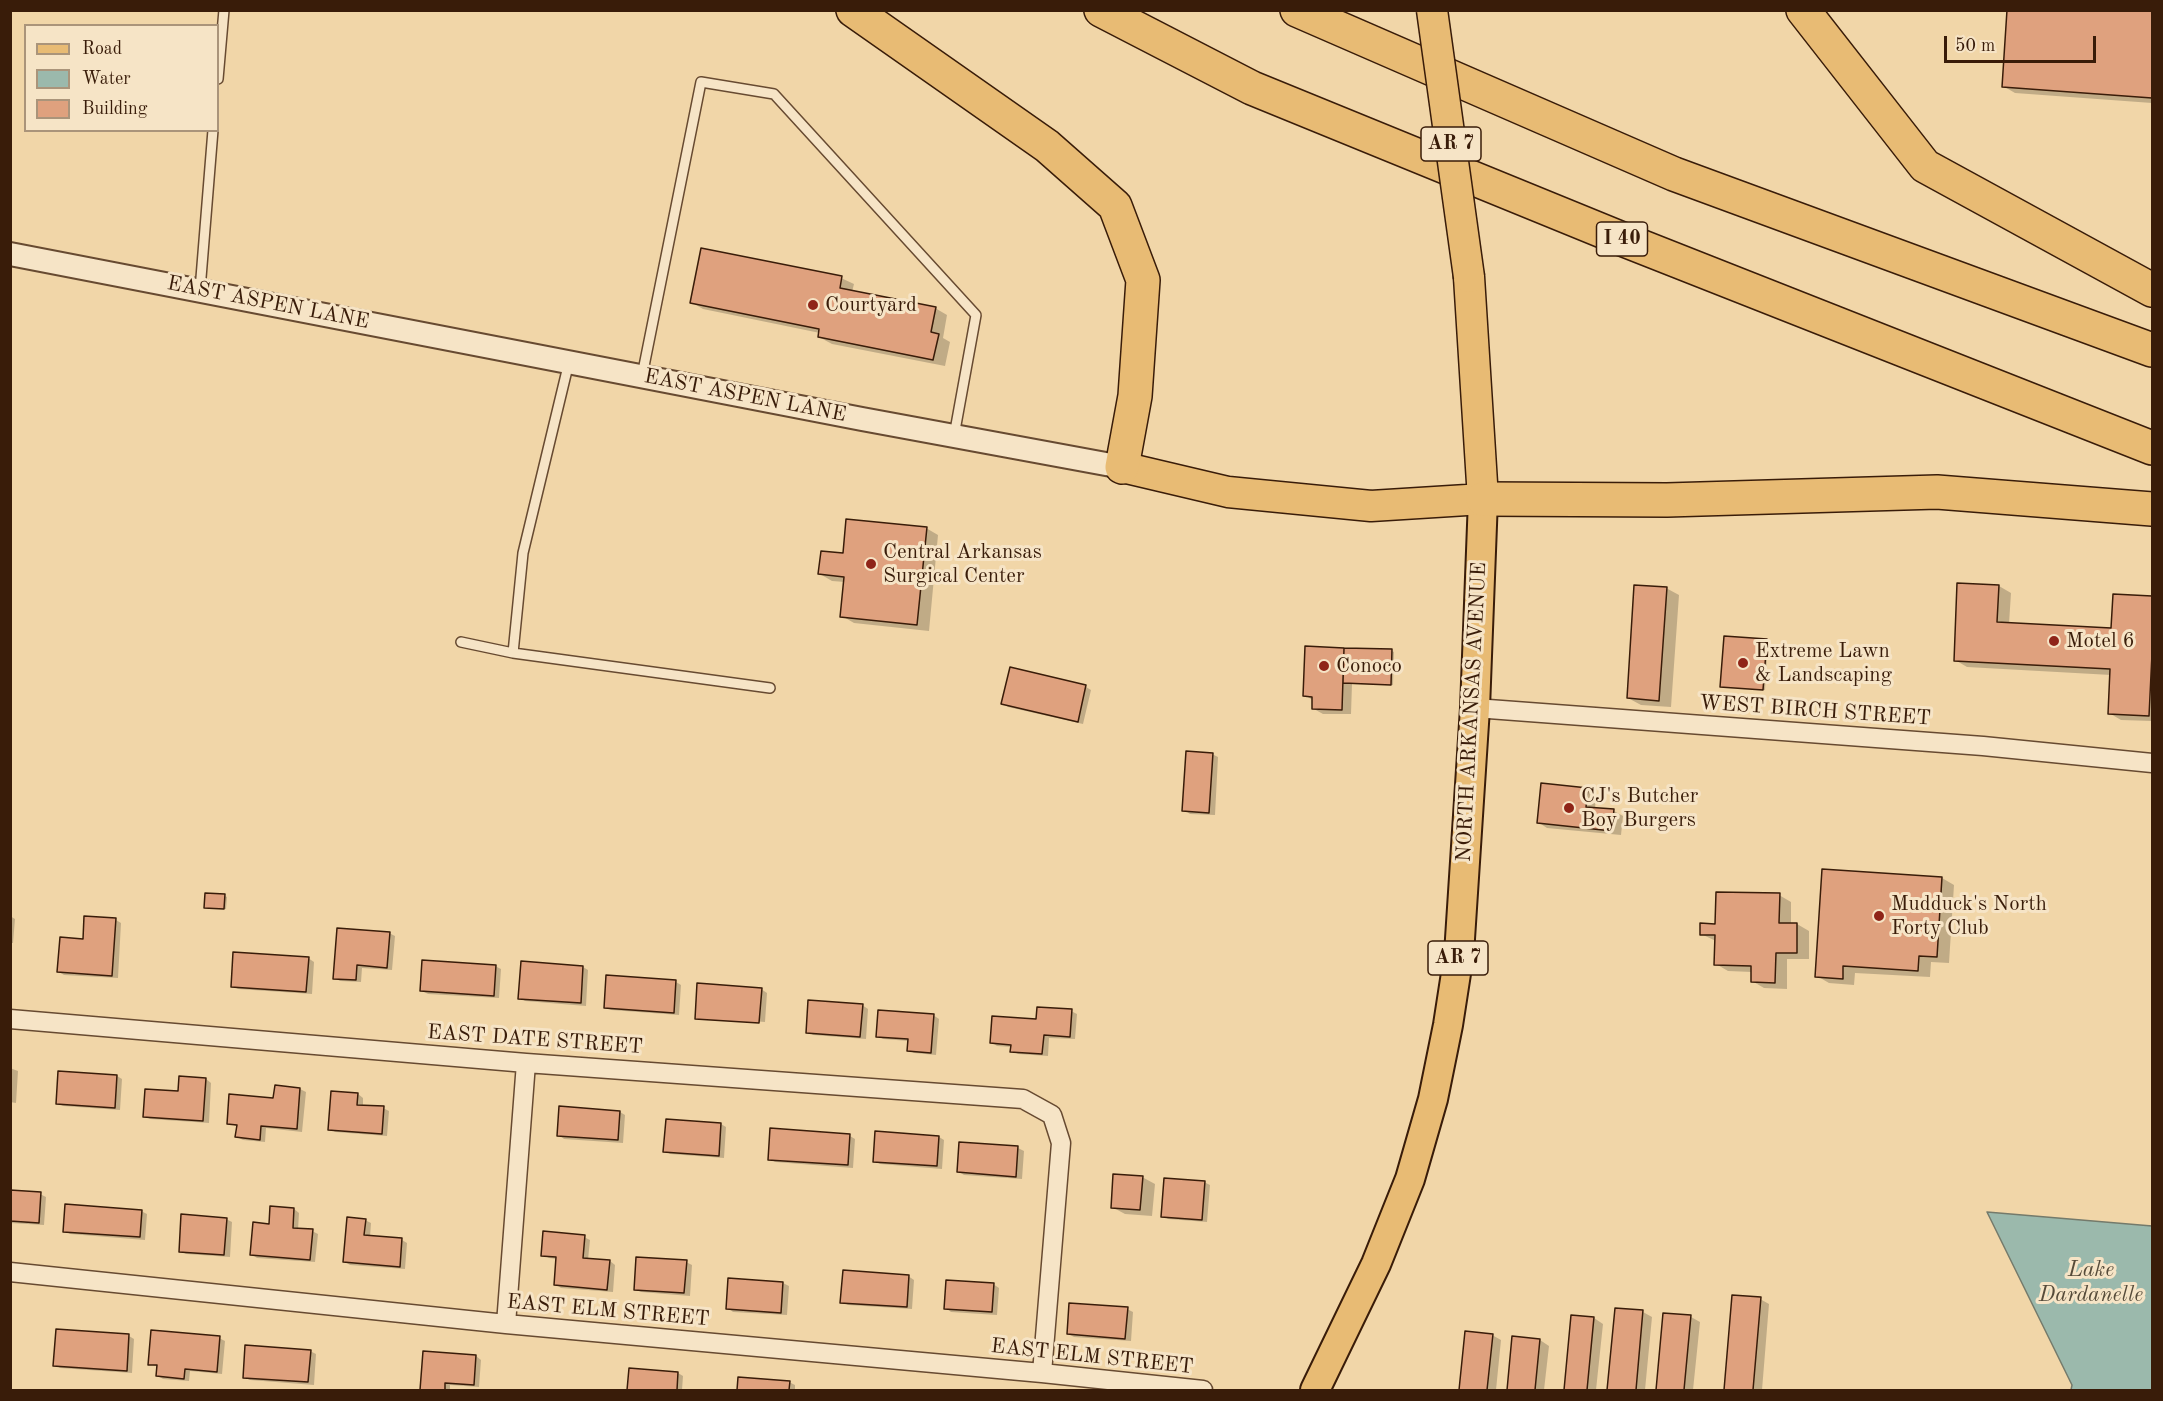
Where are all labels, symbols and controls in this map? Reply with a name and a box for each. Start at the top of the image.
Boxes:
legend [24,24,219,132]
scale bar [1947,24,2098,62]
text: 50 m [1955,37,1995,55]
text: Road [82,40,122,58]
text: Water [82,70,131,88]
text: Building [82,100,147,118]
road number: AR 7 [1421,127,1481,161]
road number: I 40 [1596,222,1648,256]
street label: EAST ASPEN LANE [165,271,371,335]
place label: Courtyard [825,292,917,318]
marker: Courtyard [806,298,820,312]
street label: EAST ASPEN LANE [642,364,848,428]
place label: Central Arkansas Surgical Center [883,539,1042,589]
marker: Central Arkansas Surgical Center [864,557,878,571]
street label: NORTH ARKANSAS AVENUE [1452,561,1492,863]
place label: Motel 6 [2066,628,2135,654]
marker: Motel 6 [2047,634,2061,648]
place label: Extreme Lawn & Landscaping [1755,638,1892,688]
place label: Conoco [1336,653,1402,679]
marker: Extreme Lawn & Landscaping [1736,656,1750,670]
marker: Conoco [1317,659,1331,673]
street label: WEST BIRCH STREET [1698,690,1932,732]
place label: CJ's Butcher Boy Burgers [1581,783,1698,833]
marker: CJ's Butcher Boy Burgers [1562,801,1576,815]
place label: Mudduck's North Forty Club [1891,891,2047,941]
marker: Mudduck's North Forty Club [1872,909,1886,923]
road number: AR 7 [1428,941,1488,975]
street label: EAST DATE STREET [426,1020,644,1060]
water label: Lake Dardanelle [2039,1257,2143,1308]
street label: EAST ELM STREET [506,1290,710,1332]
street label: EAST ELM STREET [989,1334,1195,1380]

